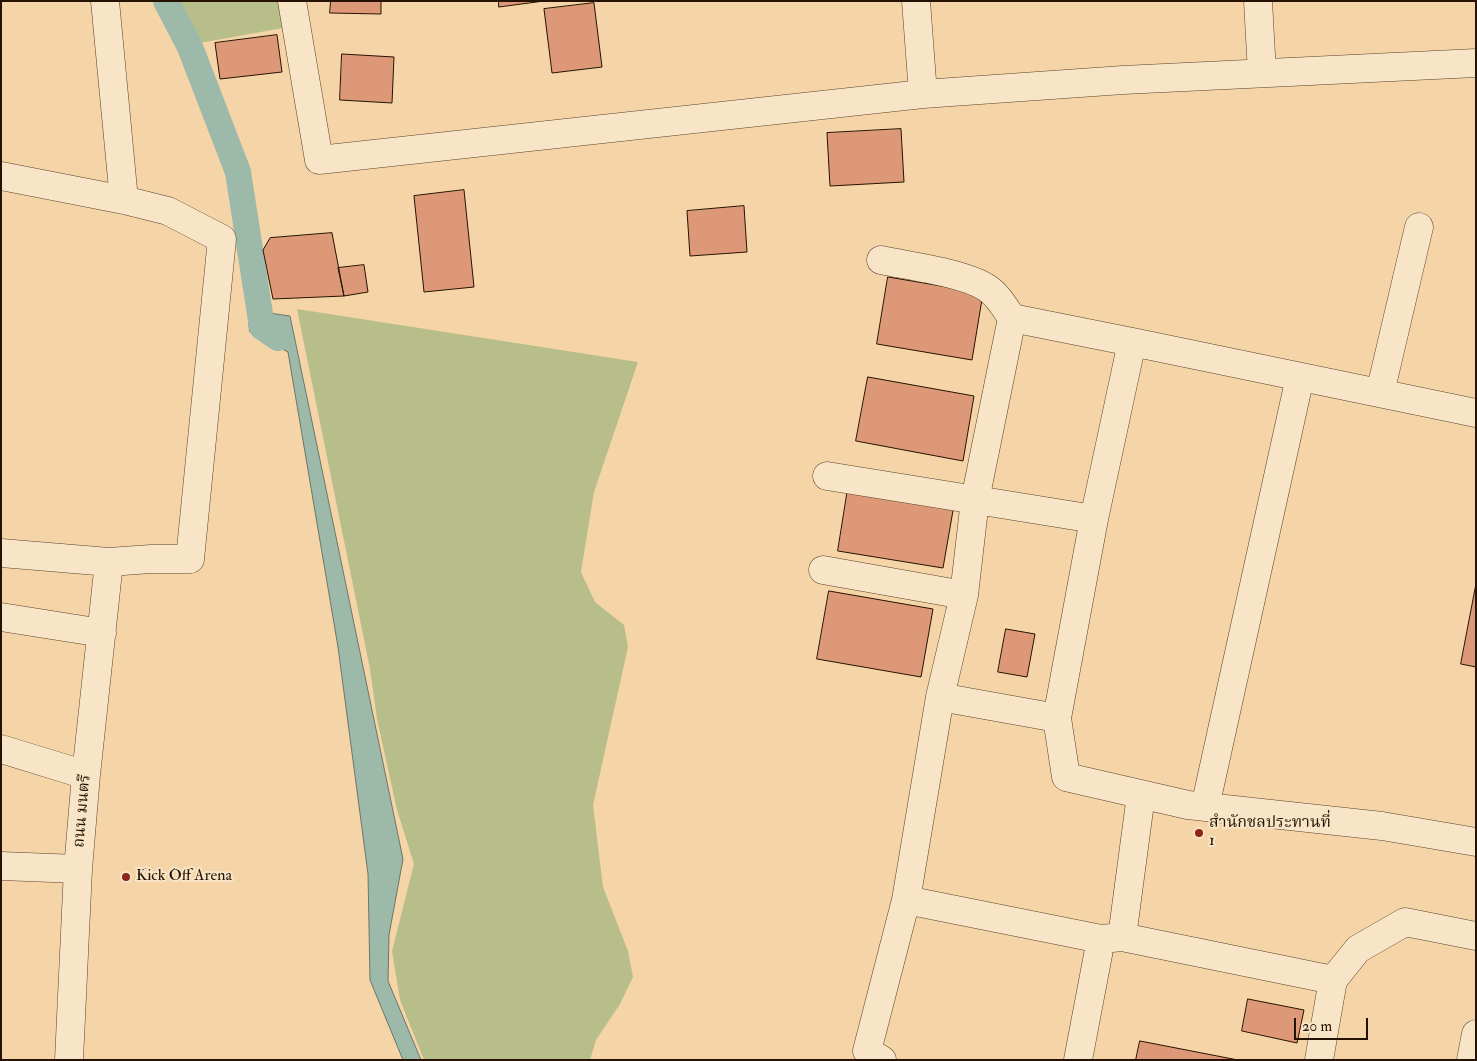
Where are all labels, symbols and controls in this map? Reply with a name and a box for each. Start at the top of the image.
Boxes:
street label: ถนน มนตรี [70,774,96,848]
place label: สำนักชลประทานที่ 1 [1209,814,1331,852]
marker: สำนักชลประทานที่ 1 [1193,827,1205,839]
place label: Kick Off Arena [136,867,232,887]
marker: Kick Off Arena [120,871,132,883]
scale bar [1297,1008,1371,1040]
text: 20 m [1302,1017,1332,1036]

